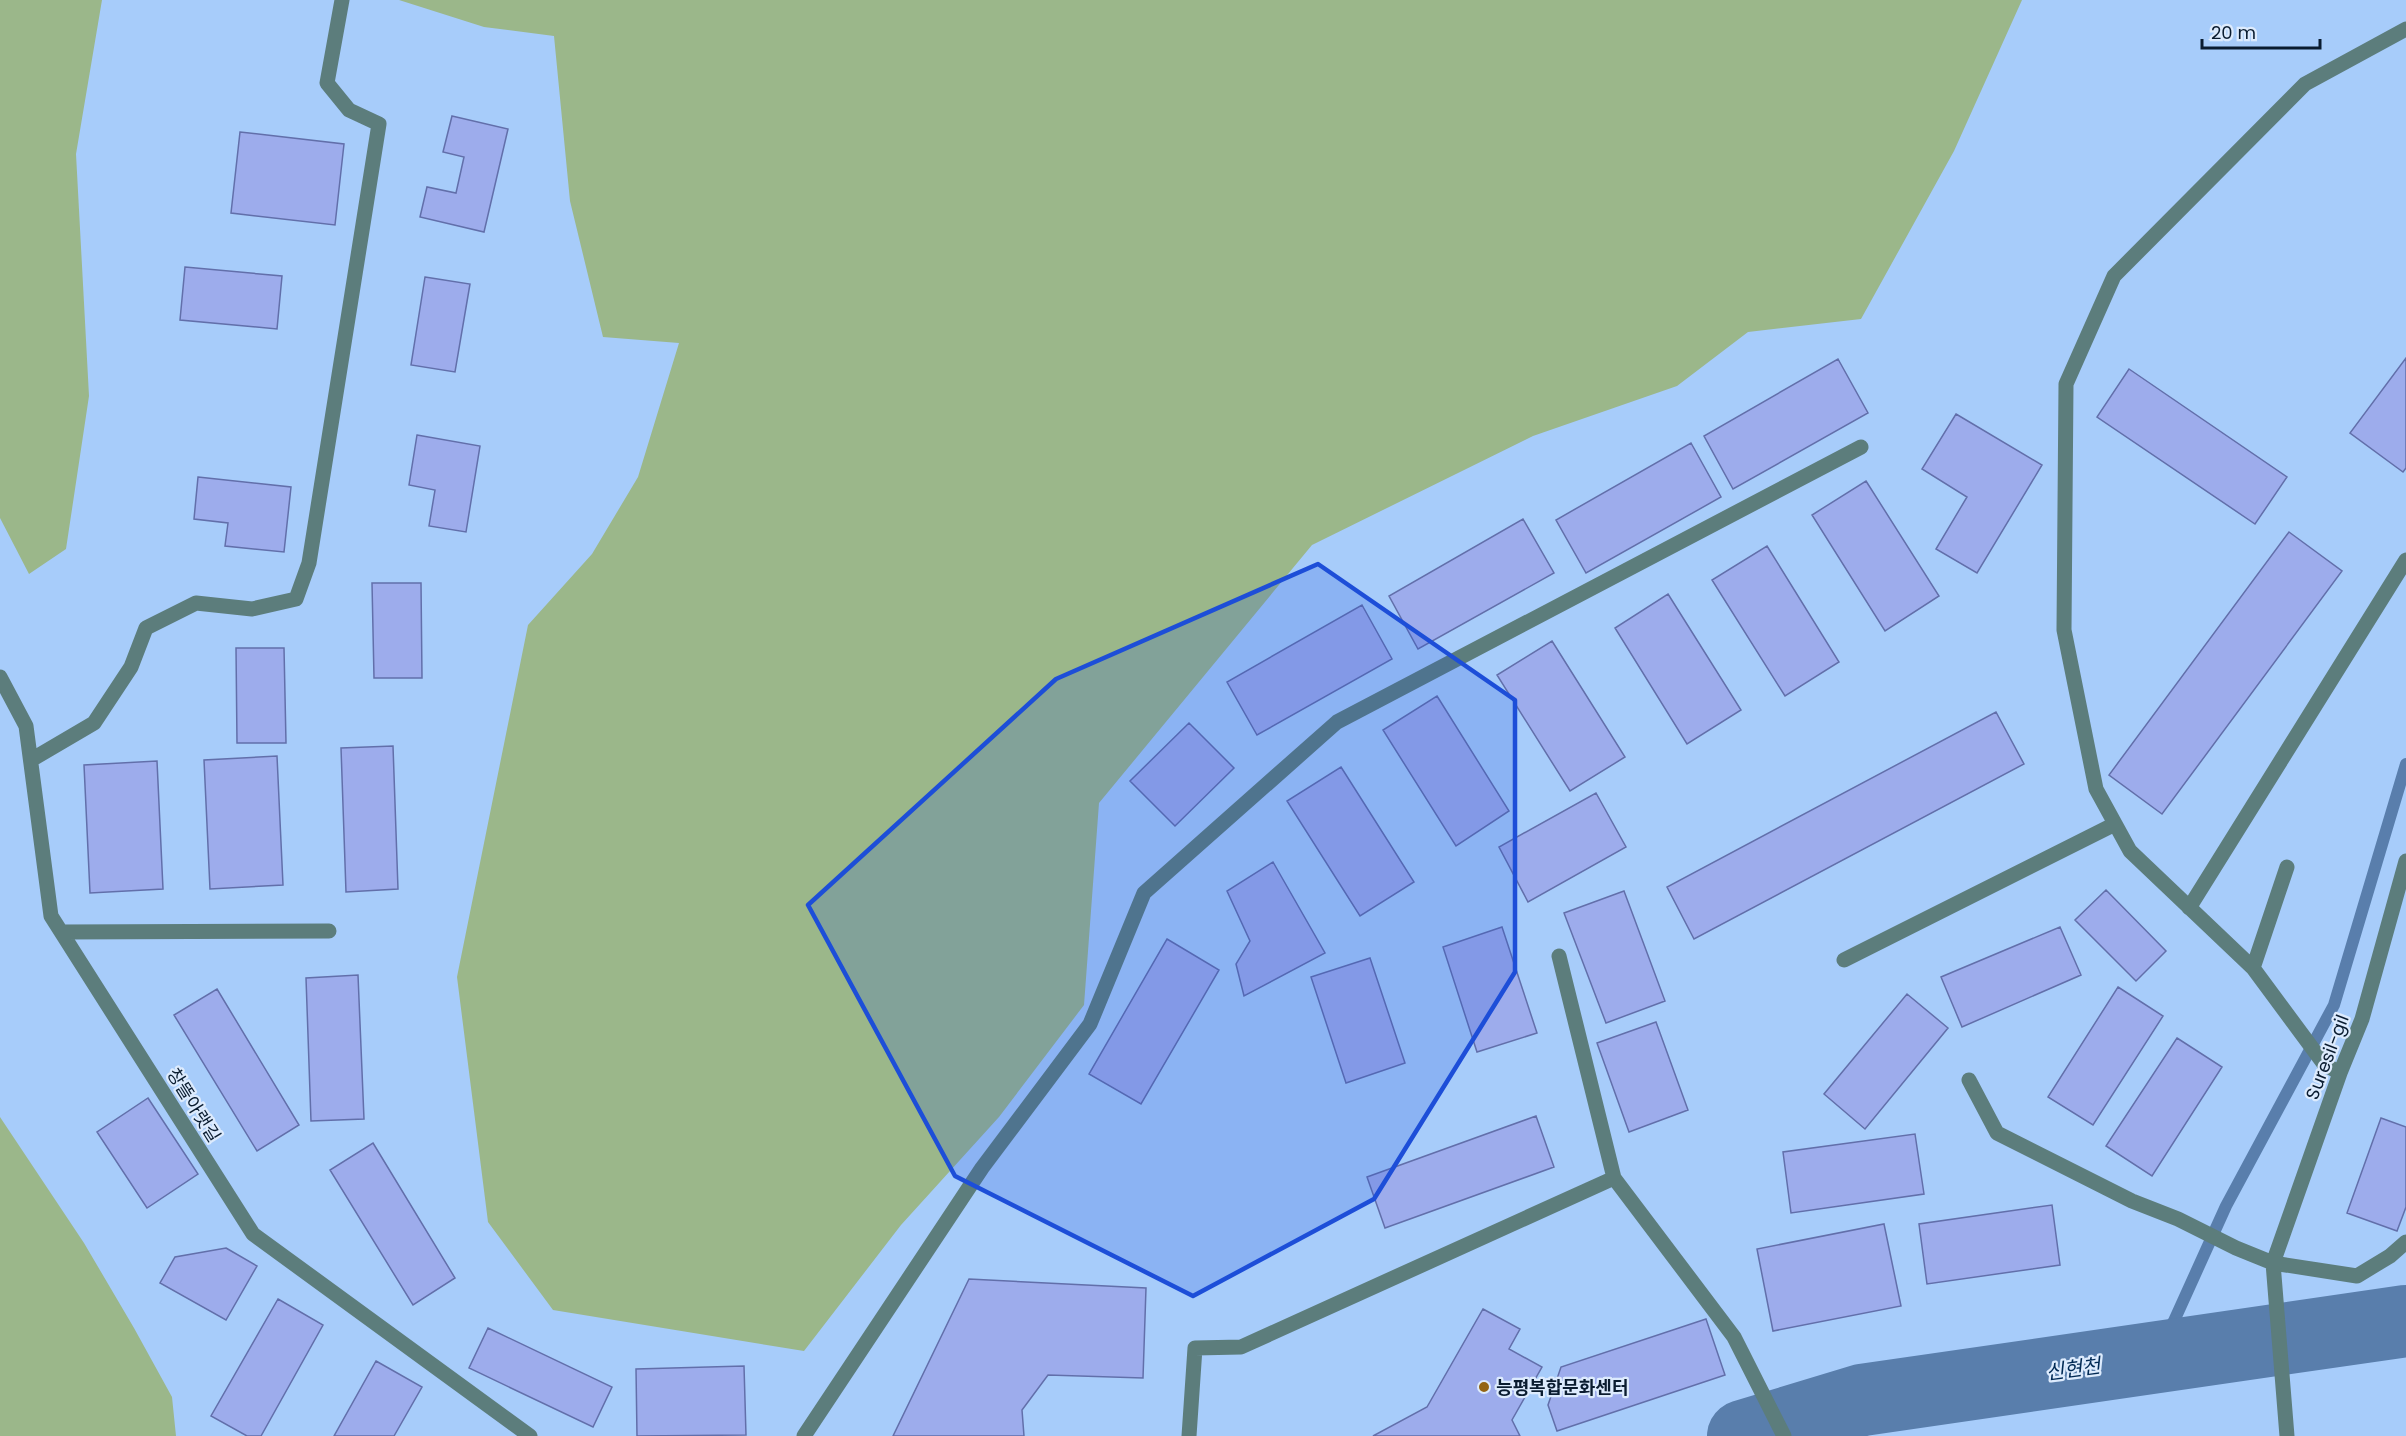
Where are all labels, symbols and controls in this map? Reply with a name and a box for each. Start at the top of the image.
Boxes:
scale bar [2202,12,2320,50]
text: 20 m [2211,20,2256,45]
street label: Suresil-gil [2299,1011,2355,1103]
street label: 창뜰아랫길 [161,1063,227,1147]
water label: 신현천 [2044,1351,2105,1387]
place label: 능평복합문화센터 [1496,1375,1628,1400]
marker: 능평복합문화센터 [1477,1380,1491,1394]

